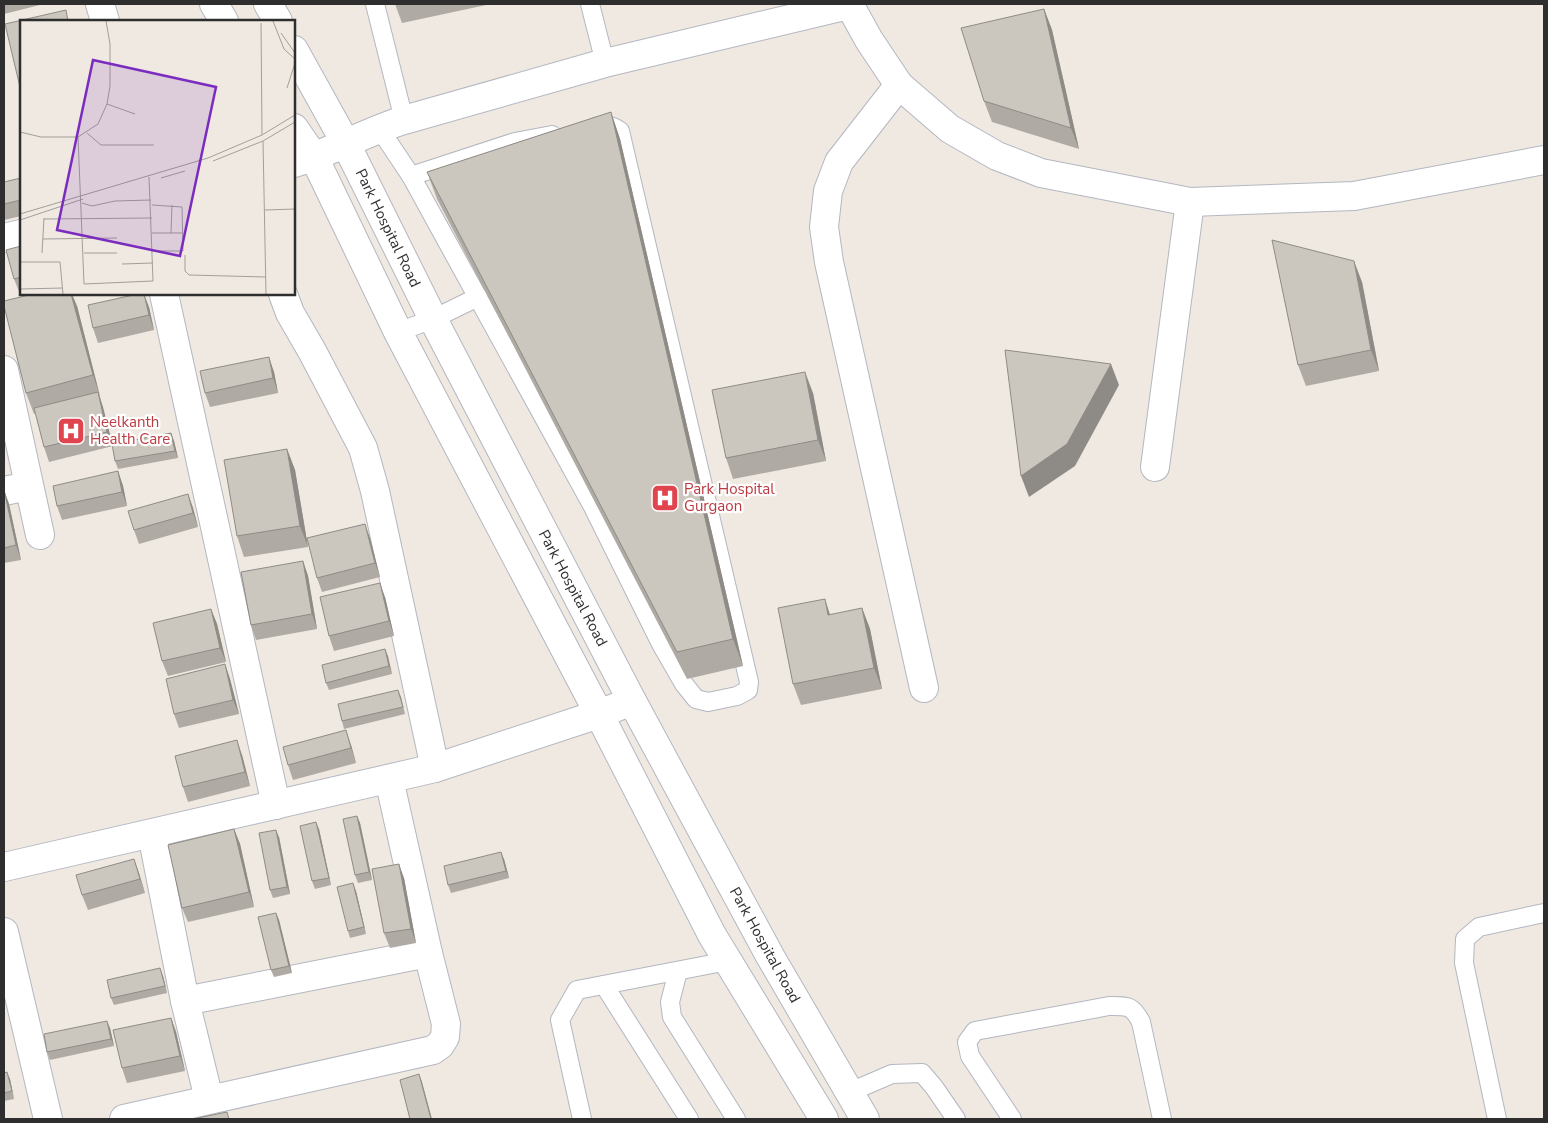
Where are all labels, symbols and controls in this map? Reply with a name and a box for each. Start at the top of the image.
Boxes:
inset map [20,20,295,295]
street label: Park Hospital Road [351,165,425,291]
place label: Neelkanth Health Care [90,412,170,449]
hospital icon: Neelkanth Health Care [56,416,86,446]
place label: Park Hospital Gurgaon [684,479,775,516]
hospital icon: Park Hospital Gurgaon [650,483,680,513]
street label: Park Hospital Road [534,526,612,650]
street label: Park Hospital Road [725,884,805,1006]

